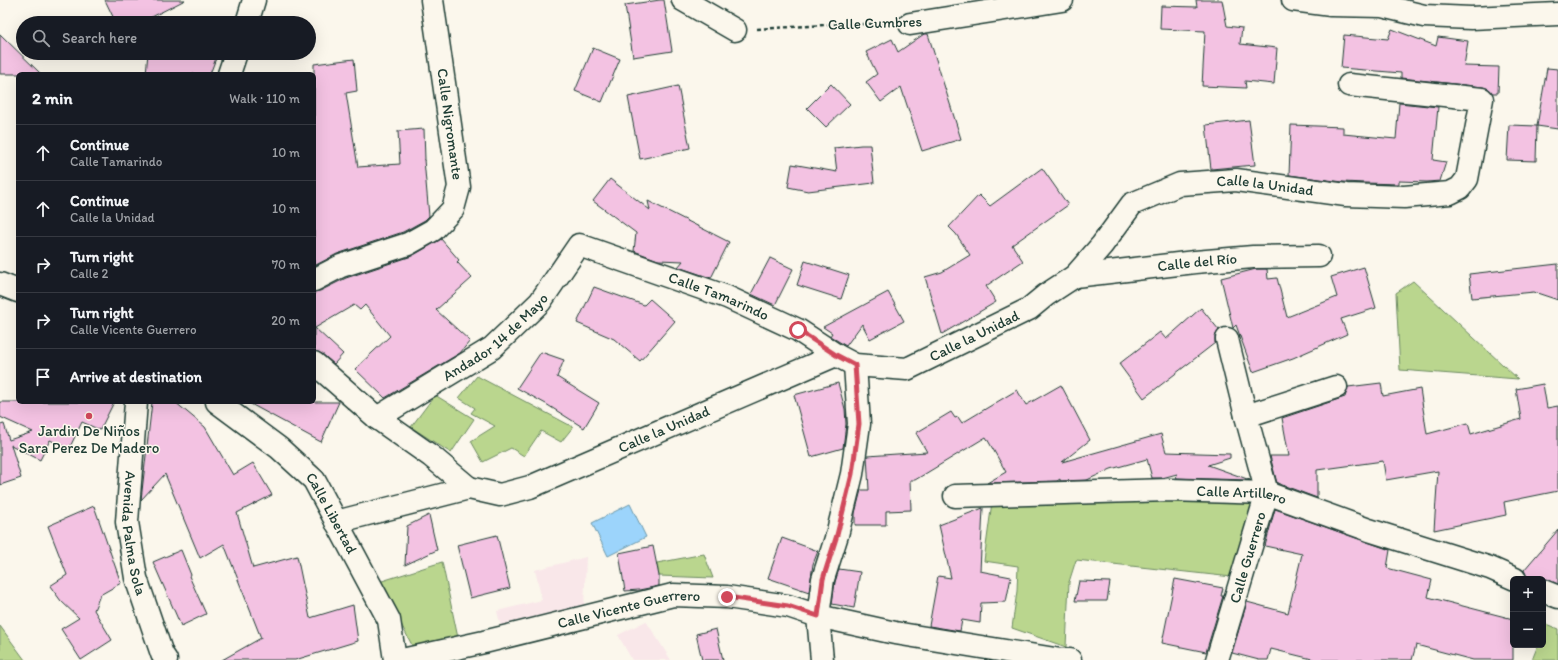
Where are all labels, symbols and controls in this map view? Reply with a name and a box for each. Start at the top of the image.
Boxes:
street label: Calle Cumbres [827,12,923,34]
search box [16,16,316,60]
icon: search [30,27,52,49]
text: Search here [62,29,137,47]
street label: Calle Nigromante [433,67,467,181]
text: 2 min [32,88,72,108]
text: Walk · 110 m [229,91,300,106]
text: Continue [70,136,129,154]
icon: ahead [32,142,54,164]
text: 10 m [272,145,300,160]
text: Calle Tamarindo [70,154,162,169]
street label: Calle la Unidad [1216,171,1315,199]
text: Continue [70,192,129,210]
icon: ahead [32,198,54,220]
text: 10 m [272,201,300,216]
text: Calle la Unidad [70,210,155,225]
text: Turn right [70,248,134,266]
street label: Calle del Río [1156,249,1238,275]
icon: right [32,254,54,276]
text: 70 m [272,257,300,272]
text: Calle 2 [70,266,108,281]
street label: Calle Tamarindo [666,268,772,324]
street label: Andador 14 de Mayo [439,290,552,385]
text: Turn right [70,304,134,322]
street label: Calle la Unidad [926,306,1022,366]
icon: right [32,310,54,332]
text: 20 m [271,313,300,328]
route start [789,321,807,339]
text: Calle Vicente Guerrero [70,322,197,337]
icon: arrive [32,366,54,388]
text: Arrive at destination [70,368,202,386]
street label: Calle la Unidad [615,402,712,457]
marker: Jardin De Niños Sara Perez De Madero [84,411,94,421]
place label: Jardin De Niños Sara Perez De Madero [19,422,159,457]
street label: Calle Libertad [302,468,361,557]
street label: Avenida Palma Sola [118,470,150,598]
street label: Calle Artillero [1196,482,1289,508]
street label: Calle Guerrero [1225,510,1270,605]
map controls [1510,576,1546,648]
button: + [1510,576,1546,612]
street label: Calle Vicente Guerrero [556,586,701,632]
route end [718,588,736,606]
button: − [1510,612,1546,648]

